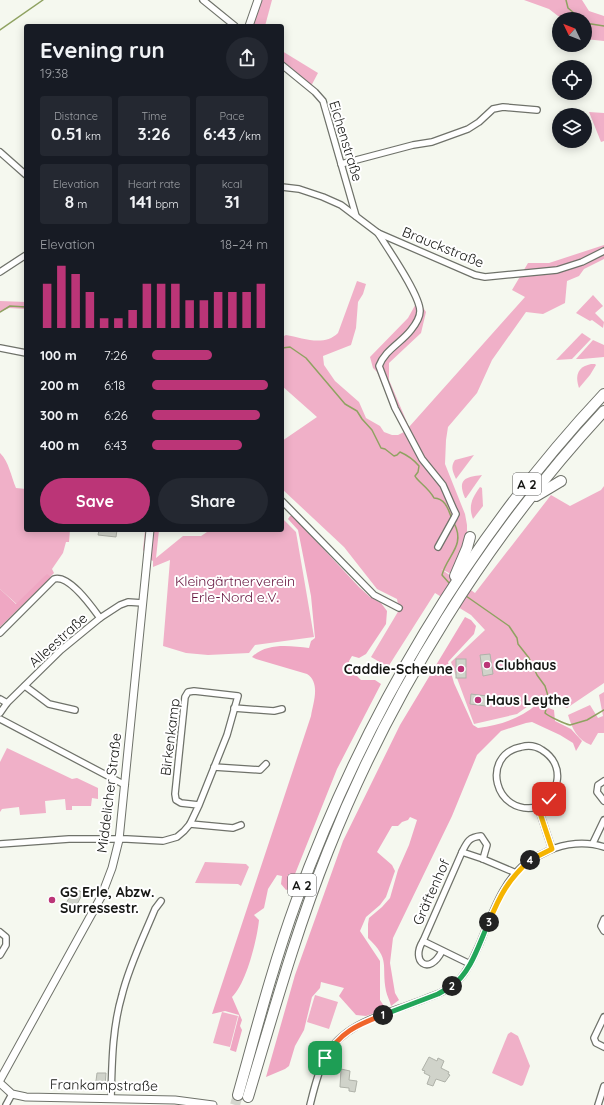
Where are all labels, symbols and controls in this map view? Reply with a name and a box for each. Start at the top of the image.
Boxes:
north arrow [552,12,592,52]
map controls [552,12,592,148]
text: Evening run [40,36,165,64]
button: share [226,37,268,79]
button: locate [552,60,592,100]
text: 19:38 [40,65,68,81]
street label: Eichenstraße [325,98,367,184]
button: layers [552,108,592,148]
text: Distance [54,109,98,123]
text: Time [141,109,167,123]
text: Pace [219,109,245,123]
text: 0.51 [51,123,82,144]
text: 3:26 [138,123,170,144]
text: 6:43 [203,123,236,144]
text: km [82,129,101,143]
text: /km [236,129,261,143]
text: Elevation [53,177,99,191]
text: Heart rate [128,177,180,191]
text: kcal [222,177,242,191]
text: 8 [65,191,74,212]
text: 141 [129,191,152,212]
text: 31 [224,191,240,212]
text: m [74,197,87,211]
text: bpm [152,197,179,211]
street label: Brauckstraße [399,222,487,272]
text: Elevation [40,236,95,252]
text: 18–24 m [220,236,268,252]
text: 100 m [40,347,77,363]
text: 7:26 [104,347,127,363]
text: 200 m [40,377,79,393]
text: 6:18 [104,377,125,393]
text: 300 m [40,407,79,423]
text: 6:26 [104,407,128,423]
text: 400 m [40,437,79,453]
text: 6:43 [104,437,127,453]
road number: A 2 [513,473,541,495]
button: Save [40,478,150,524]
button: Share [158,478,268,524]
park label: Kleingärtnerverein Erle-Nord e.V. [175,572,295,606]
street label: Alleestraße [25,609,91,671]
place label: Clubhaus [495,656,557,674]
place label: Caddie-Scheune [344,660,453,678]
marker: Clubhaus [482,660,492,670]
marker: Caddie-Scheune [456,664,466,674]
place label: Haus Leythe [486,691,570,709]
marker: Haus Leythe [473,695,483,705]
street label: Birkenkamp [156,697,184,777]
street label: Middelicher Straße [93,732,125,854]
pin [532,782,566,816]
icon: check [538,788,560,810]
pin: 4 [520,850,540,870]
text: 4 [527,853,533,867]
street label: Gräftenhof [408,856,454,928]
road number: A 2 [288,874,316,896]
place label: GS Erle, Abzw. Surressestr. [60,883,154,917]
marker: GS Erle, Abzw. Surressestr. [47,895,57,905]
pin: 3 [479,912,499,932]
text: 3 [486,915,492,929]
pin: 2 [442,976,462,996]
text: 2 [449,979,455,993]
pin: 1 [373,1005,393,1025]
text: 1 [381,1008,385,1022]
pin [308,1041,342,1075]
icon: arrive [314,1047,336,1069]
street label: Frankampstraße [50,1075,158,1095]

